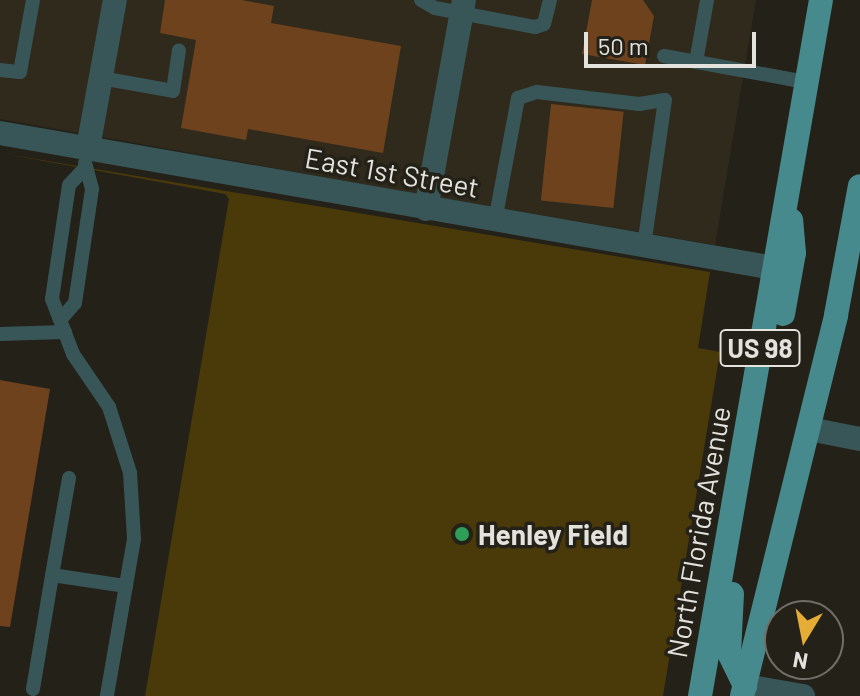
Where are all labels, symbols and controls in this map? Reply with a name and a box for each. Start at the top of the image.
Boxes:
scale bar [588,16,760,66]
text: 50 m [598,31,649,60]
street label: East 1st Street [302,140,482,204]
road number: US 98 [718,326,802,370]
street label: North Florida Avenue [659,404,737,660]
place label: Henley Field [478,517,628,551]
marker: Henley Field [453,525,471,543]
north arrow [764,600,844,680]
text: N [791,648,810,676]

